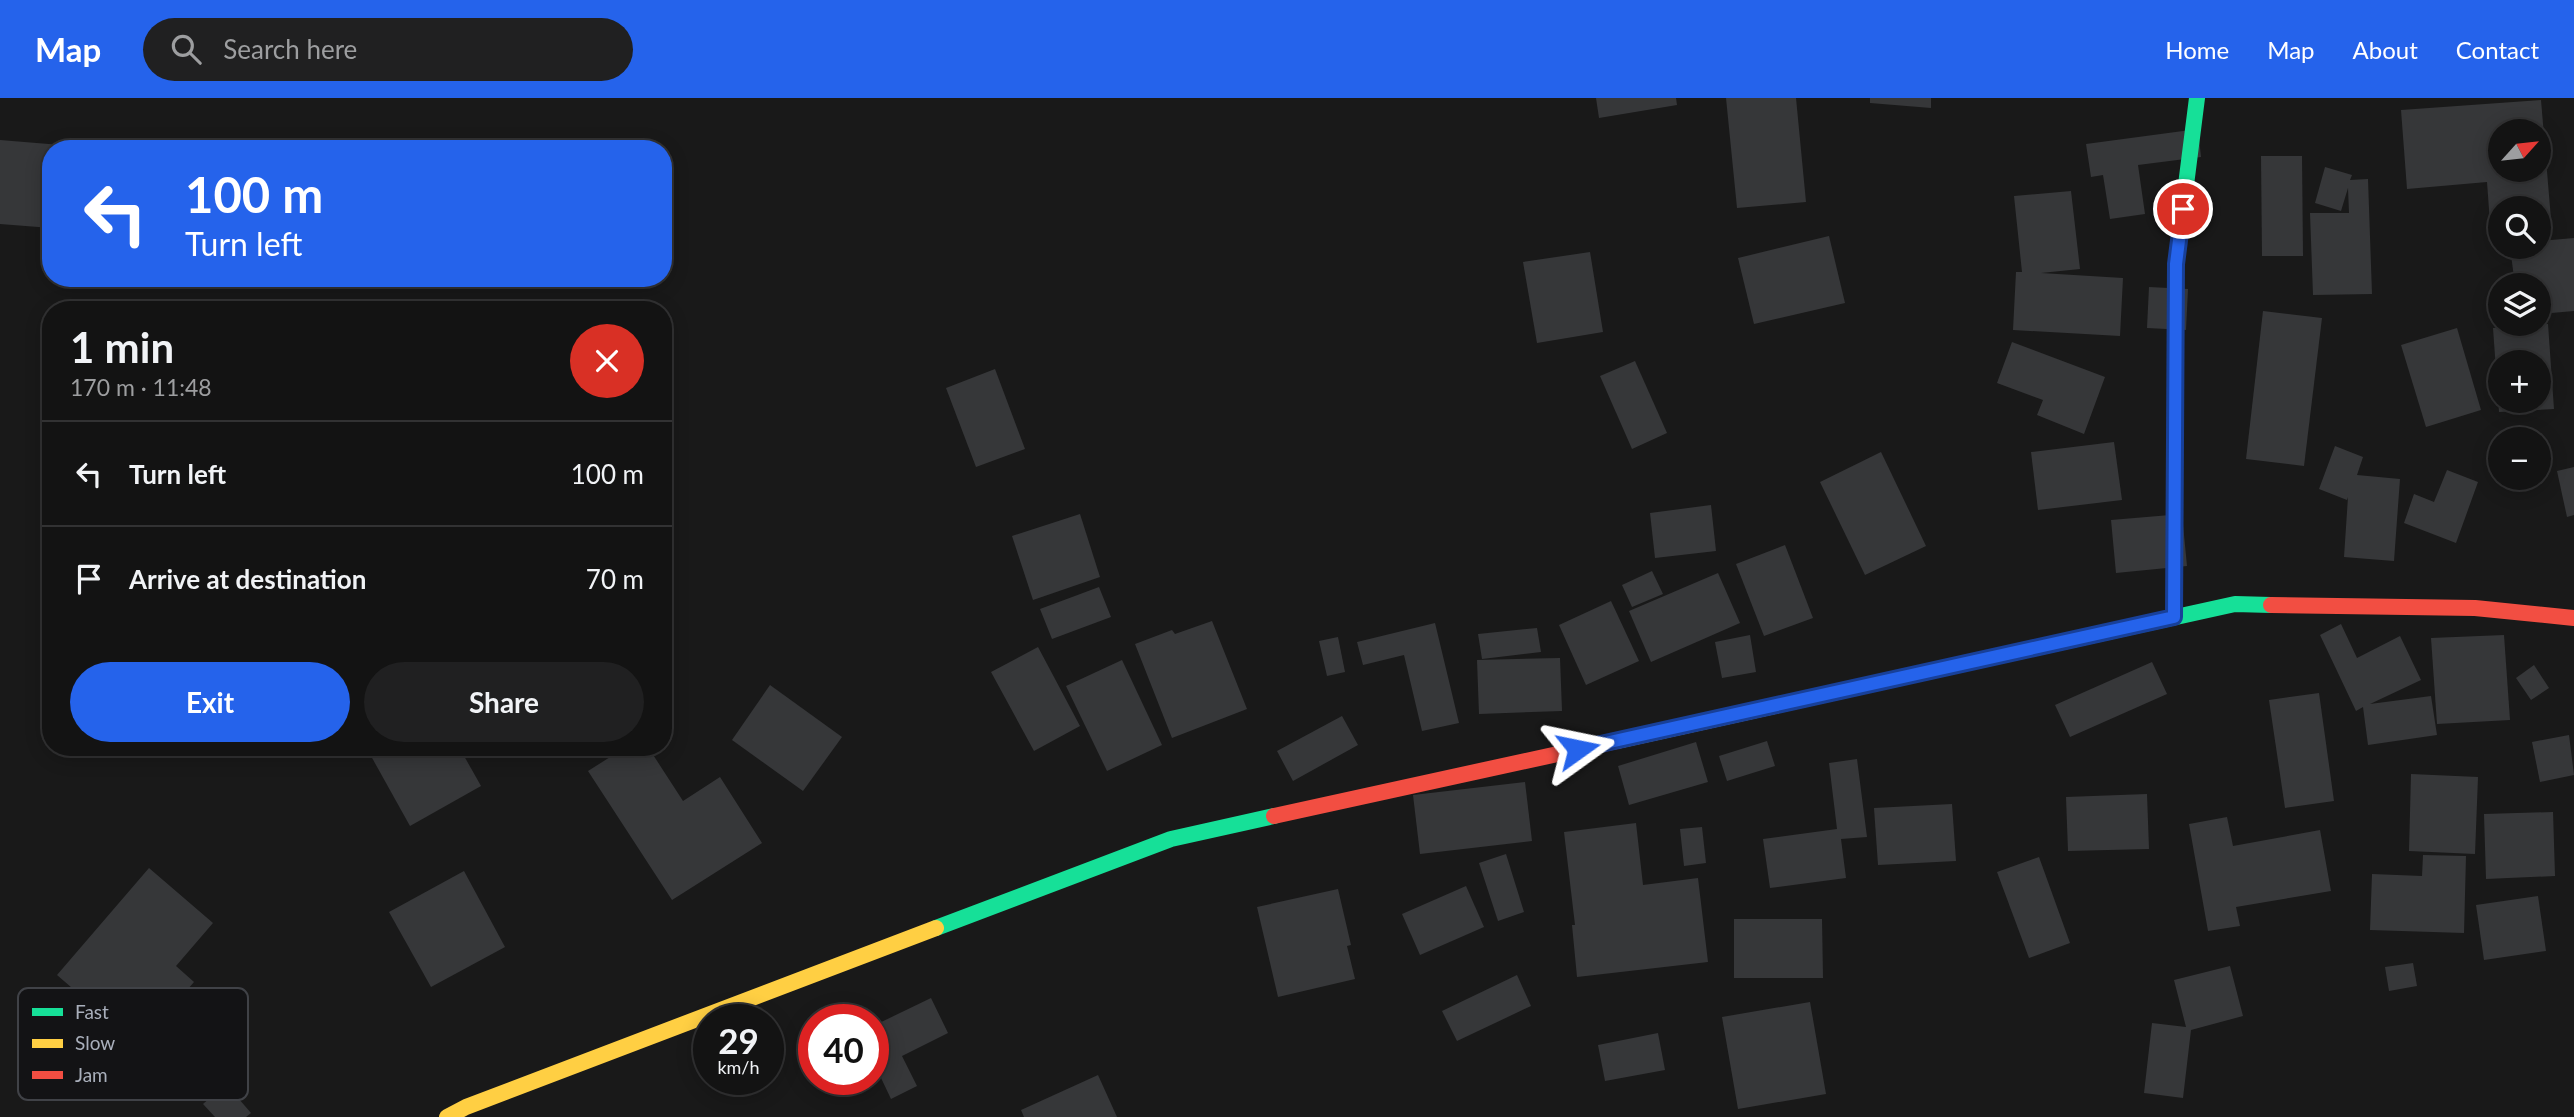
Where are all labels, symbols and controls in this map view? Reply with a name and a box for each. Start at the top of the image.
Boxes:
search box [143,18,633,81]
text: Map [35,29,101,69]
icon: search [167,30,205,68]
text: Search here [223,33,357,65]
text: Home [2165,35,2229,64]
text: Map [2267,35,2315,64]
text: About [2353,35,2418,64]
text: Contact [2456,35,2539,64]
north arrow [2488,119,2552,182]
map controls [2488,119,2551,490]
text: 100 m [185,165,323,223]
icon: left [70,168,161,259]
pin [2153,179,2213,239]
icon: arrive [2164,190,2202,228]
button: search [2488,196,2551,259]
text: Turn left [185,224,302,263]
button: layers [2488,273,2551,336]
text: 1 min [70,322,174,372]
button: close [570,324,644,398]
button: + [2488,350,2551,413]
text: 170 m · 11:48 [70,373,212,401]
button: − [2488,427,2551,490]
icon: left [70,455,108,493]
text: Turn left [129,458,226,490]
text: 100 m [571,458,644,490]
icon: arrive [70,560,108,598]
text: Arrive at destination [129,563,366,595]
text: 70 m [586,563,644,595]
button: Exit [70,662,350,742]
button: Share [364,662,644,742]
position arrow [1541,712,1615,786]
legend [18,988,248,1100]
text: Fast [75,1000,109,1023]
speed limit sign: 40 [798,1004,889,1095]
text: 29 [718,1019,759,1061]
text: Slow [75,1031,115,1054]
text: km/h [717,1056,760,1078]
text: Jam [75,1063,108,1086]

